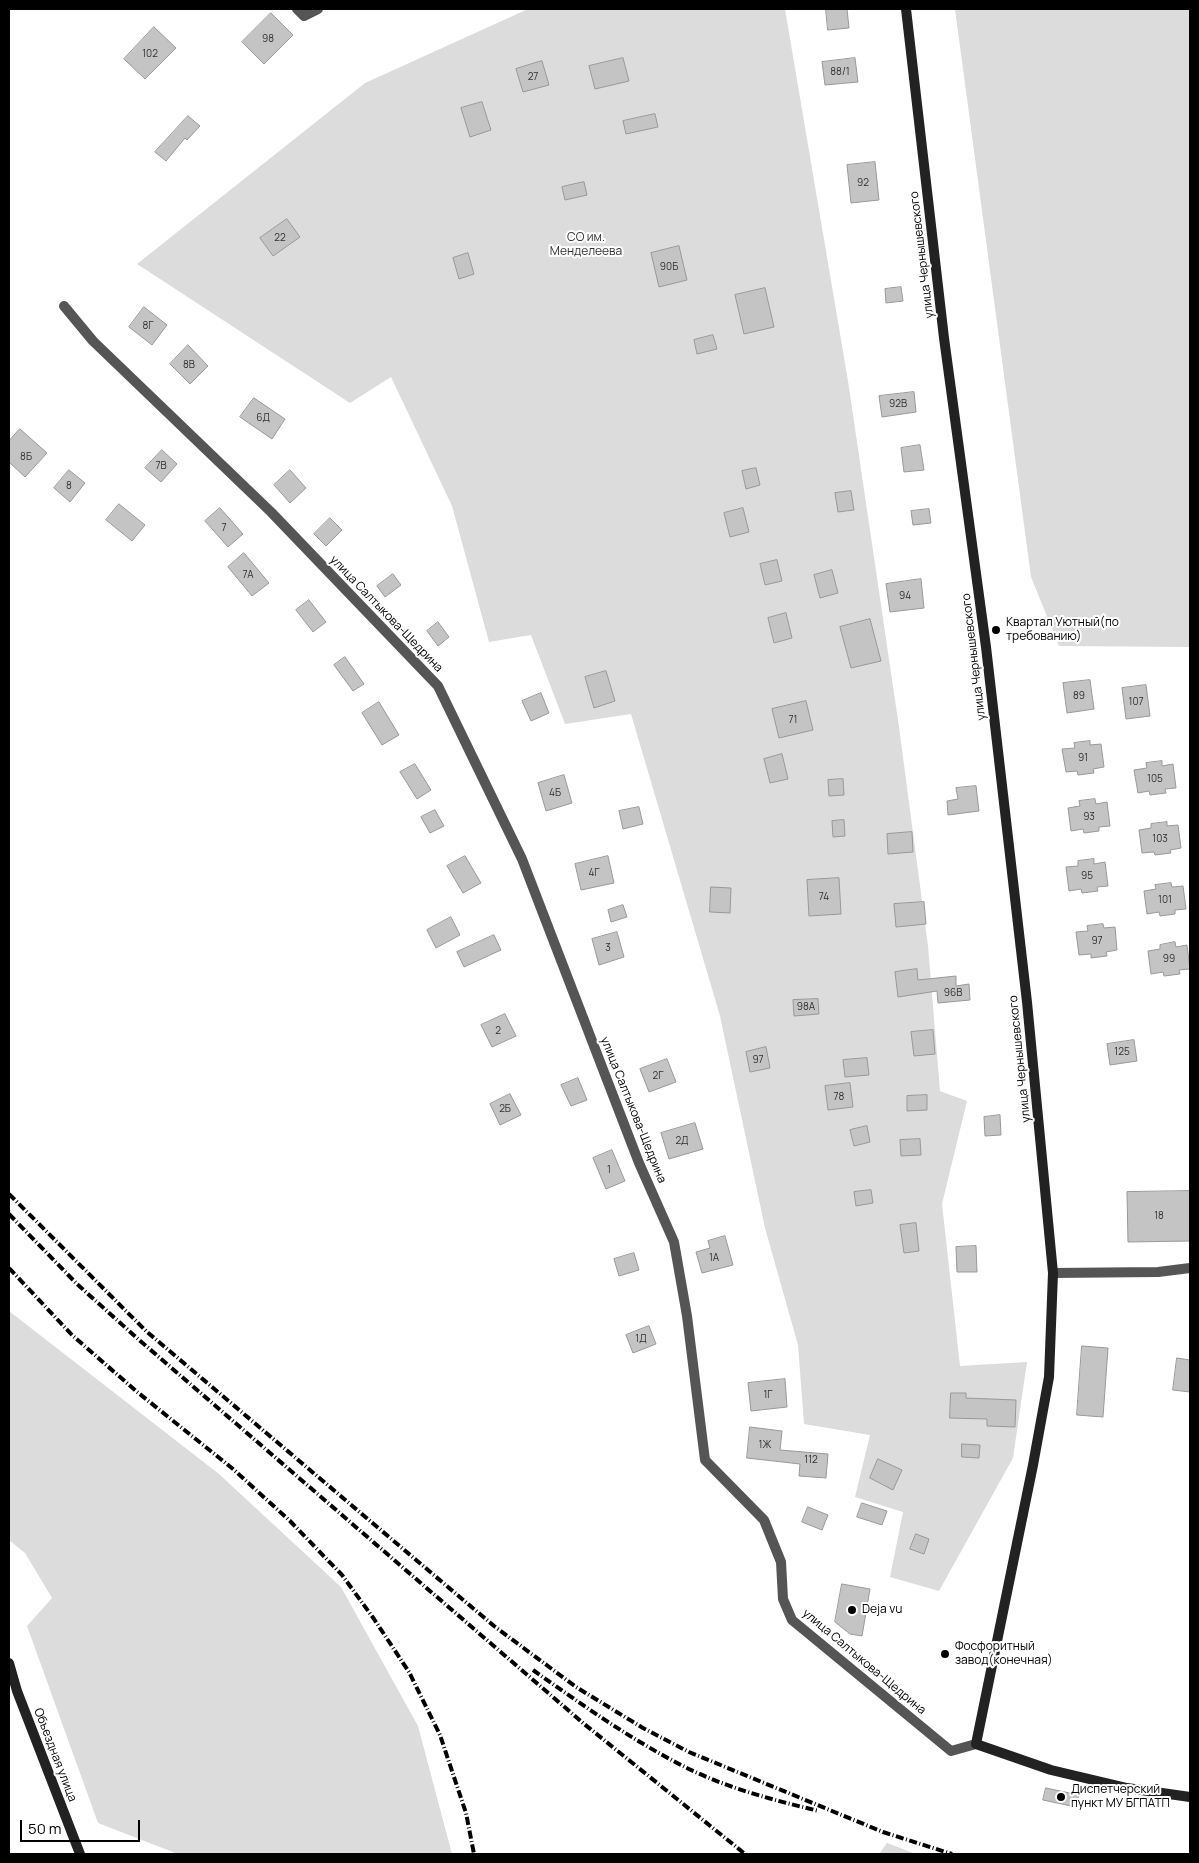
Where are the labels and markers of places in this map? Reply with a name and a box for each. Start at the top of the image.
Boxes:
place label: Квартал Уютный(по требованию) [1006,616,1119,644]
marker: Квартал Уютный(по требованию) [990,624,1002,636]
place label: Deja vu [862,1603,902,1617]
marker: Deja vu [846,1604,858,1616]
place label: Фосфоритный завод(конечная) [955,1640,1053,1668]
marker: Фосфоритный завод(конечная) [939,1648,951,1660]
place label: Диспетчерский пункт МУ БГПАТП [1071,1783,1170,1811]
marker: Диспетчерский пункт МУ БГПАТП [1055,1791,1067,1803]

